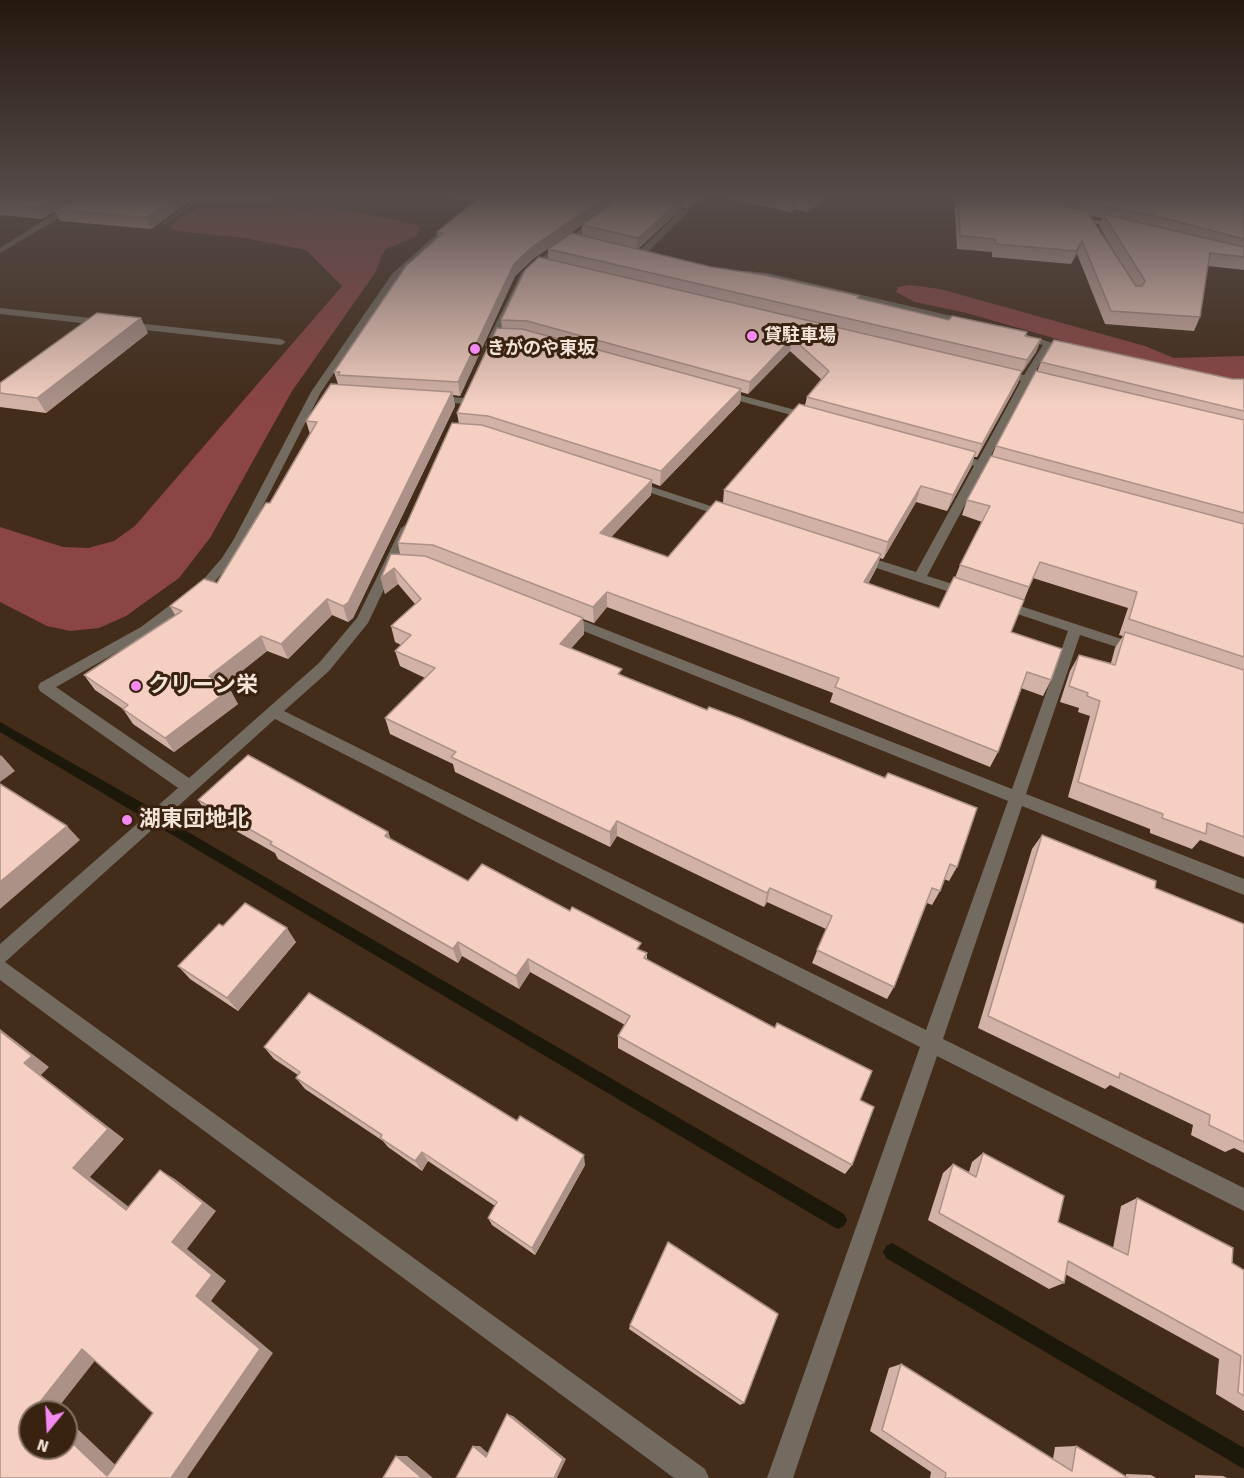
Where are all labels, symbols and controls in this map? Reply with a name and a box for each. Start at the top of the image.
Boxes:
place label: 貸駐車場 [764,325,836,347]
marker: 貸駐車場 [745,329,759,343]
place label: きがのや東坂 [487,338,595,360]
marker: きがのや東坂 [468,342,482,356]
place label: クリーン栄 [148,673,258,699]
marker: クリーン栄 [129,679,143,693]
place label: 湖東団地北 [139,807,249,833]
marker: 湖東団地北 [120,813,134,827]
north arrow [18,1400,78,1460]
text: N [35,1434,51,1456]

